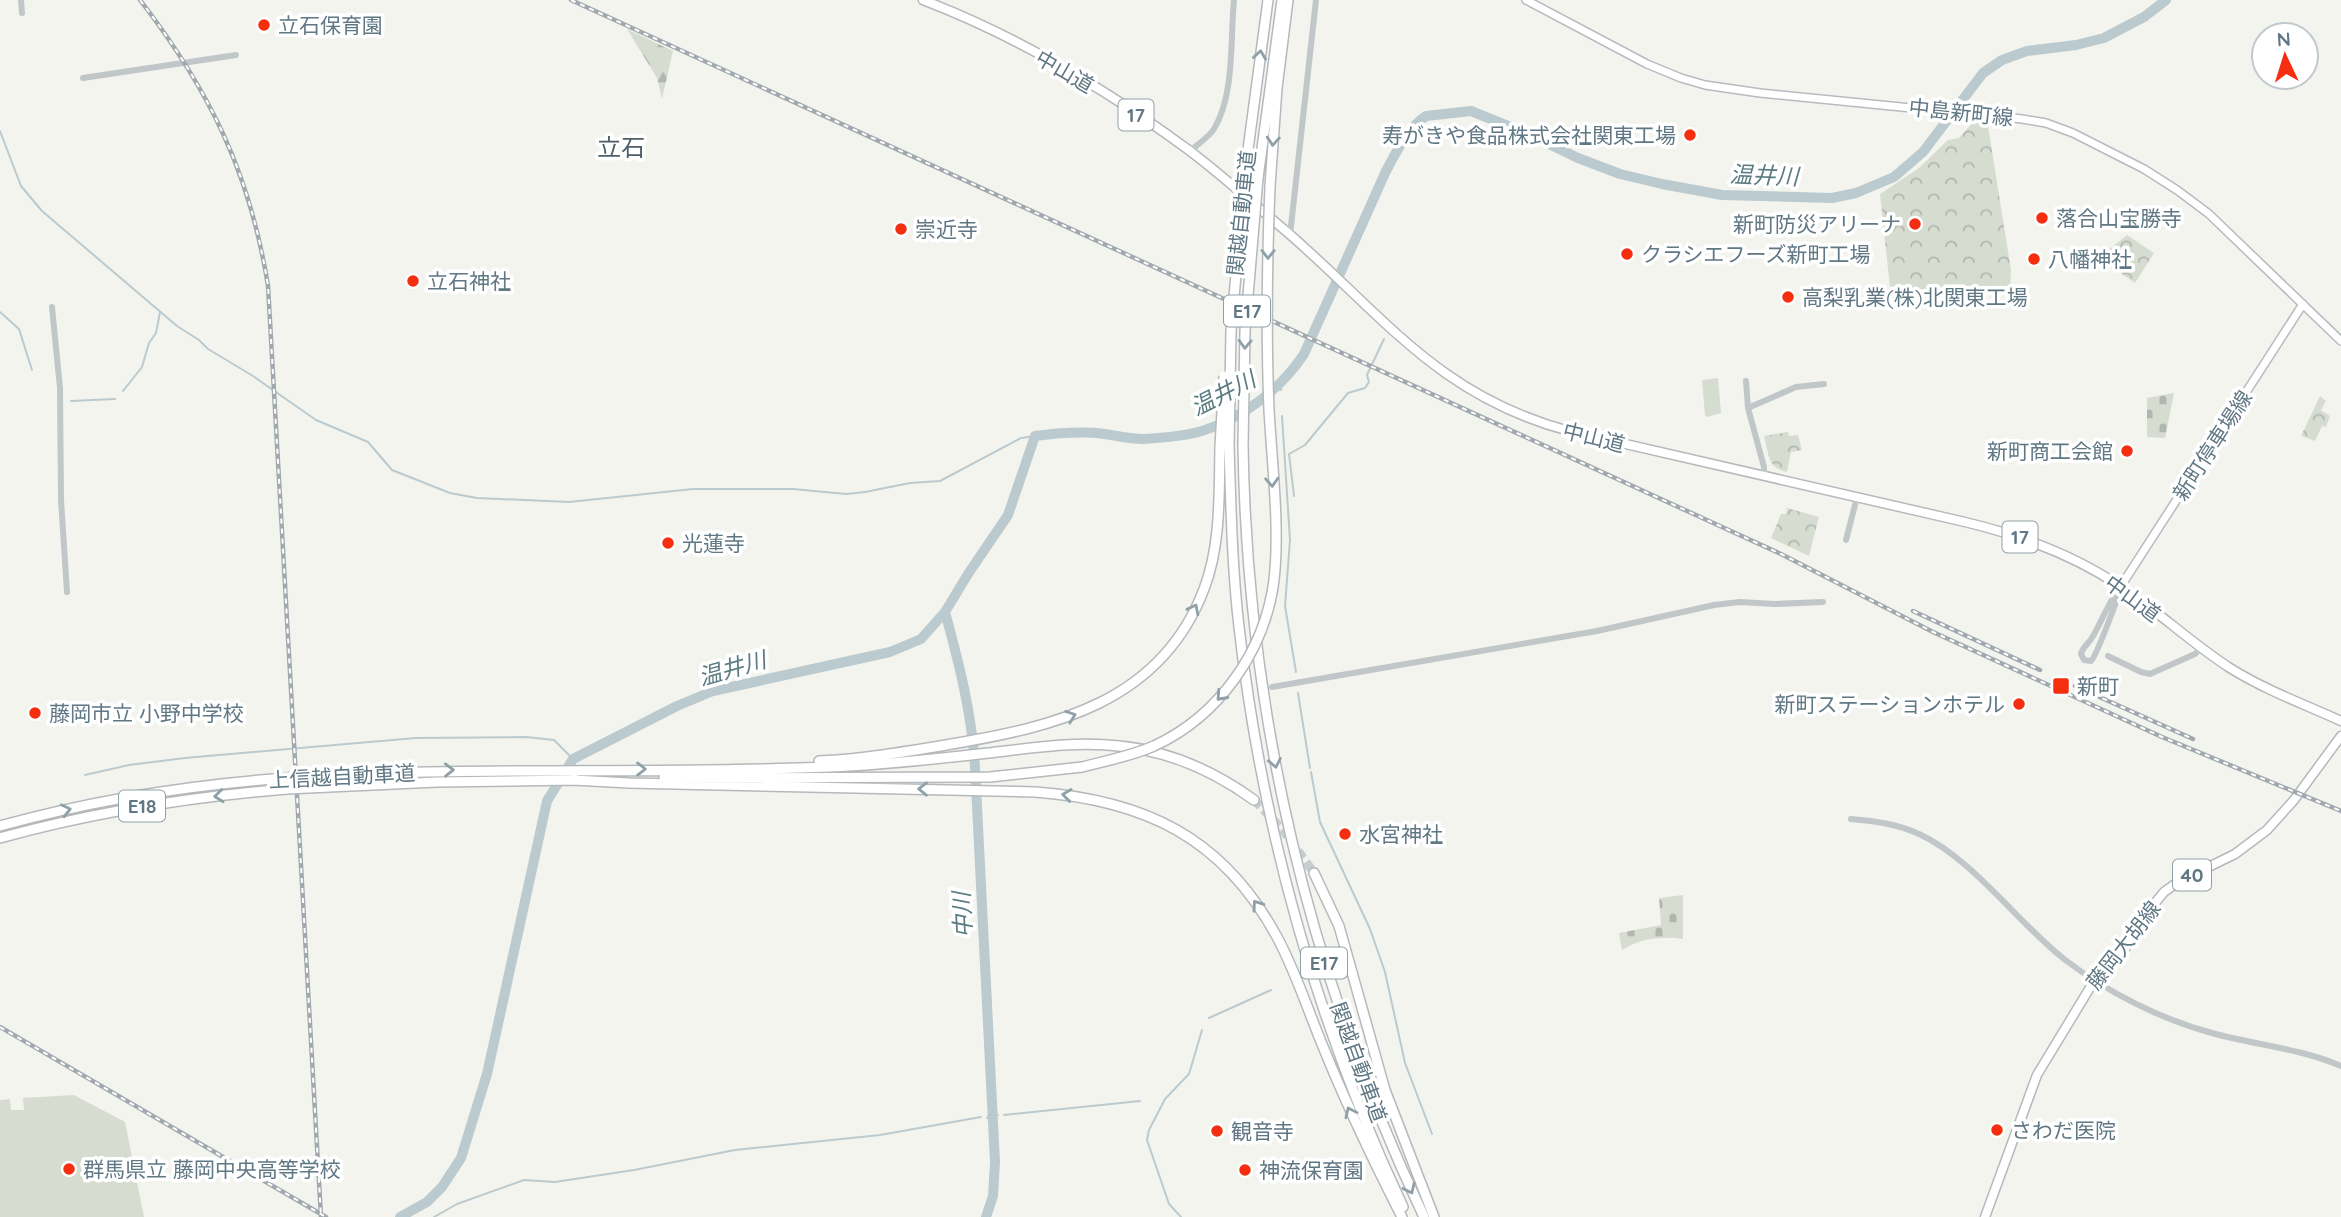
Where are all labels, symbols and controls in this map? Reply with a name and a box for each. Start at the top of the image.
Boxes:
place label: 立石保育園 [278,12,383,38]
marker: 立石保育園 [256,17,272,33]
north arrow [2250,21,2320,91]
text: N [2276,27,2292,51]
street label: 中山道 [1031,44,1099,98]
one-way arrow [1252,49,1267,61]
street label: 中島新町線 [1907,94,2015,130]
road number: 17 [1118,99,1154,130]
place label: 寿がきや食品株式会社関東工場 [1382,122,1676,148]
marker: 寿がきや食品株式会社関東工場 [1682,127,1698,143]
district label: 立石 [597,132,645,162]
one-way arrow [1266,136,1281,147]
street label: 関越自動車道 [1221,149,1261,277]
water label: 温井川 [1729,159,1802,191]
place label: 落合山宝勝寺 [2056,205,2182,231]
marker: 落合山宝勝寺 [2034,210,2050,226]
place label: 新町防災アリーナ [1733,211,1901,237]
place label: 崇近寺 [915,216,978,242]
marker: 新町防災アリーナ [1907,216,1923,232]
marker: 崇近寺 [893,221,909,237]
place label: クラシエフーズ新町工場 [1641,241,1871,267]
marker: クラシエフーズ新町工場 [1619,246,1635,262]
place label: 八幡神社 [2048,246,2132,272]
one-way arrow [1260,249,1275,260]
marker: 八幡神社 [2026,251,2042,267]
place label: 立石神社 [427,268,511,294]
marker: 立石神社 [405,273,421,289]
place label: 高梨乳業(株)北関東工場 [1802,284,2028,310]
marker: 高梨乳業(株)北関東工場 [1780,289,1796,305]
road number: E17 [1224,296,1270,326]
one-way arrow [1237,338,1252,349]
water label: 温井川 [1186,363,1263,422]
street label: 新町停車場線 [2167,385,2257,505]
street label: 中山道 [1560,417,1628,457]
place label: 新町商工会館 [1987,438,2113,464]
marker: 新町商工会館 [2119,443,2135,459]
one-way arrow [1265,477,1280,488]
road number: 17 [2002,522,2038,552]
place label: 光蓮寺 [682,530,745,556]
marker: 光蓮寺 [660,535,676,551]
street label: 中山道 [2100,569,2166,627]
one-way arrow [1186,604,1200,616]
water label: 温井川 [695,644,772,691]
place label: 新町 [2077,673,2119,699]
marker: 新町 [2051,676,2071,696]
one-way arrow [1217,688,1229,701]
place label: 新町ステーションホテル [1774,691,2005,717]
marker: 新町ステーションホテル [2011,696,2027,712]
place label: 藤岡市立 小野中学校 [49,700,244,726]
marker: 藤岡市立 小野中学校 [27,705,43,721]
one-way arrow [1065,710,1077,724]
one-way arrow [1267,757,1282,769]
street label: 上信越自動車道 [268,759,416,793]
one-way arrow [636,761,647,777]
one-way arrow [444,763,455,778]
one-way arrow [917,781,928,797]
one-way arrow [1061,787,1073,802]
one-way arrow [214,788,225,803]
road number: E18 [119,790,165,821]
one-way arrow [60,803,72,818]
place label: 水宮神社 [1359,821,1443,847]
marker: 水宮神社 [1337,826,1353,842]
road number: 40 [2173,860,2211,890]
water label: 中川 [946,888,978,939]
street label: 藤岡大胡線 [2080,896,2166,994]
one-way arrow [1253,900,1265,913]
road number: E17 [1301,948,1347,979]
street label: 関越自動車道 [1325,998,1393,1126]
one-way arrow [1345,1107,1359,1119]
place label: さわだ医院 [2011,1117,2116,1143]
place label: 観音寺 [1231,1118,1294,1144]
marker: さわだ医院 [1989,1122,2005,1138]
marker: 観音寺 [1209,1123,1225,1139]
place label: 群馬県立 藤岡中央高等学校 [83,1156,341,1182]
place label: 神流保育園 [1259,1157,1364,1183]
marker: 群馬県立 藤岡中央高等学校 [61,1161,77,1177]
marker: 神流保育園 [1237,1162,1253,1178]
one-way arrow [1402,1182,1416,1194]

